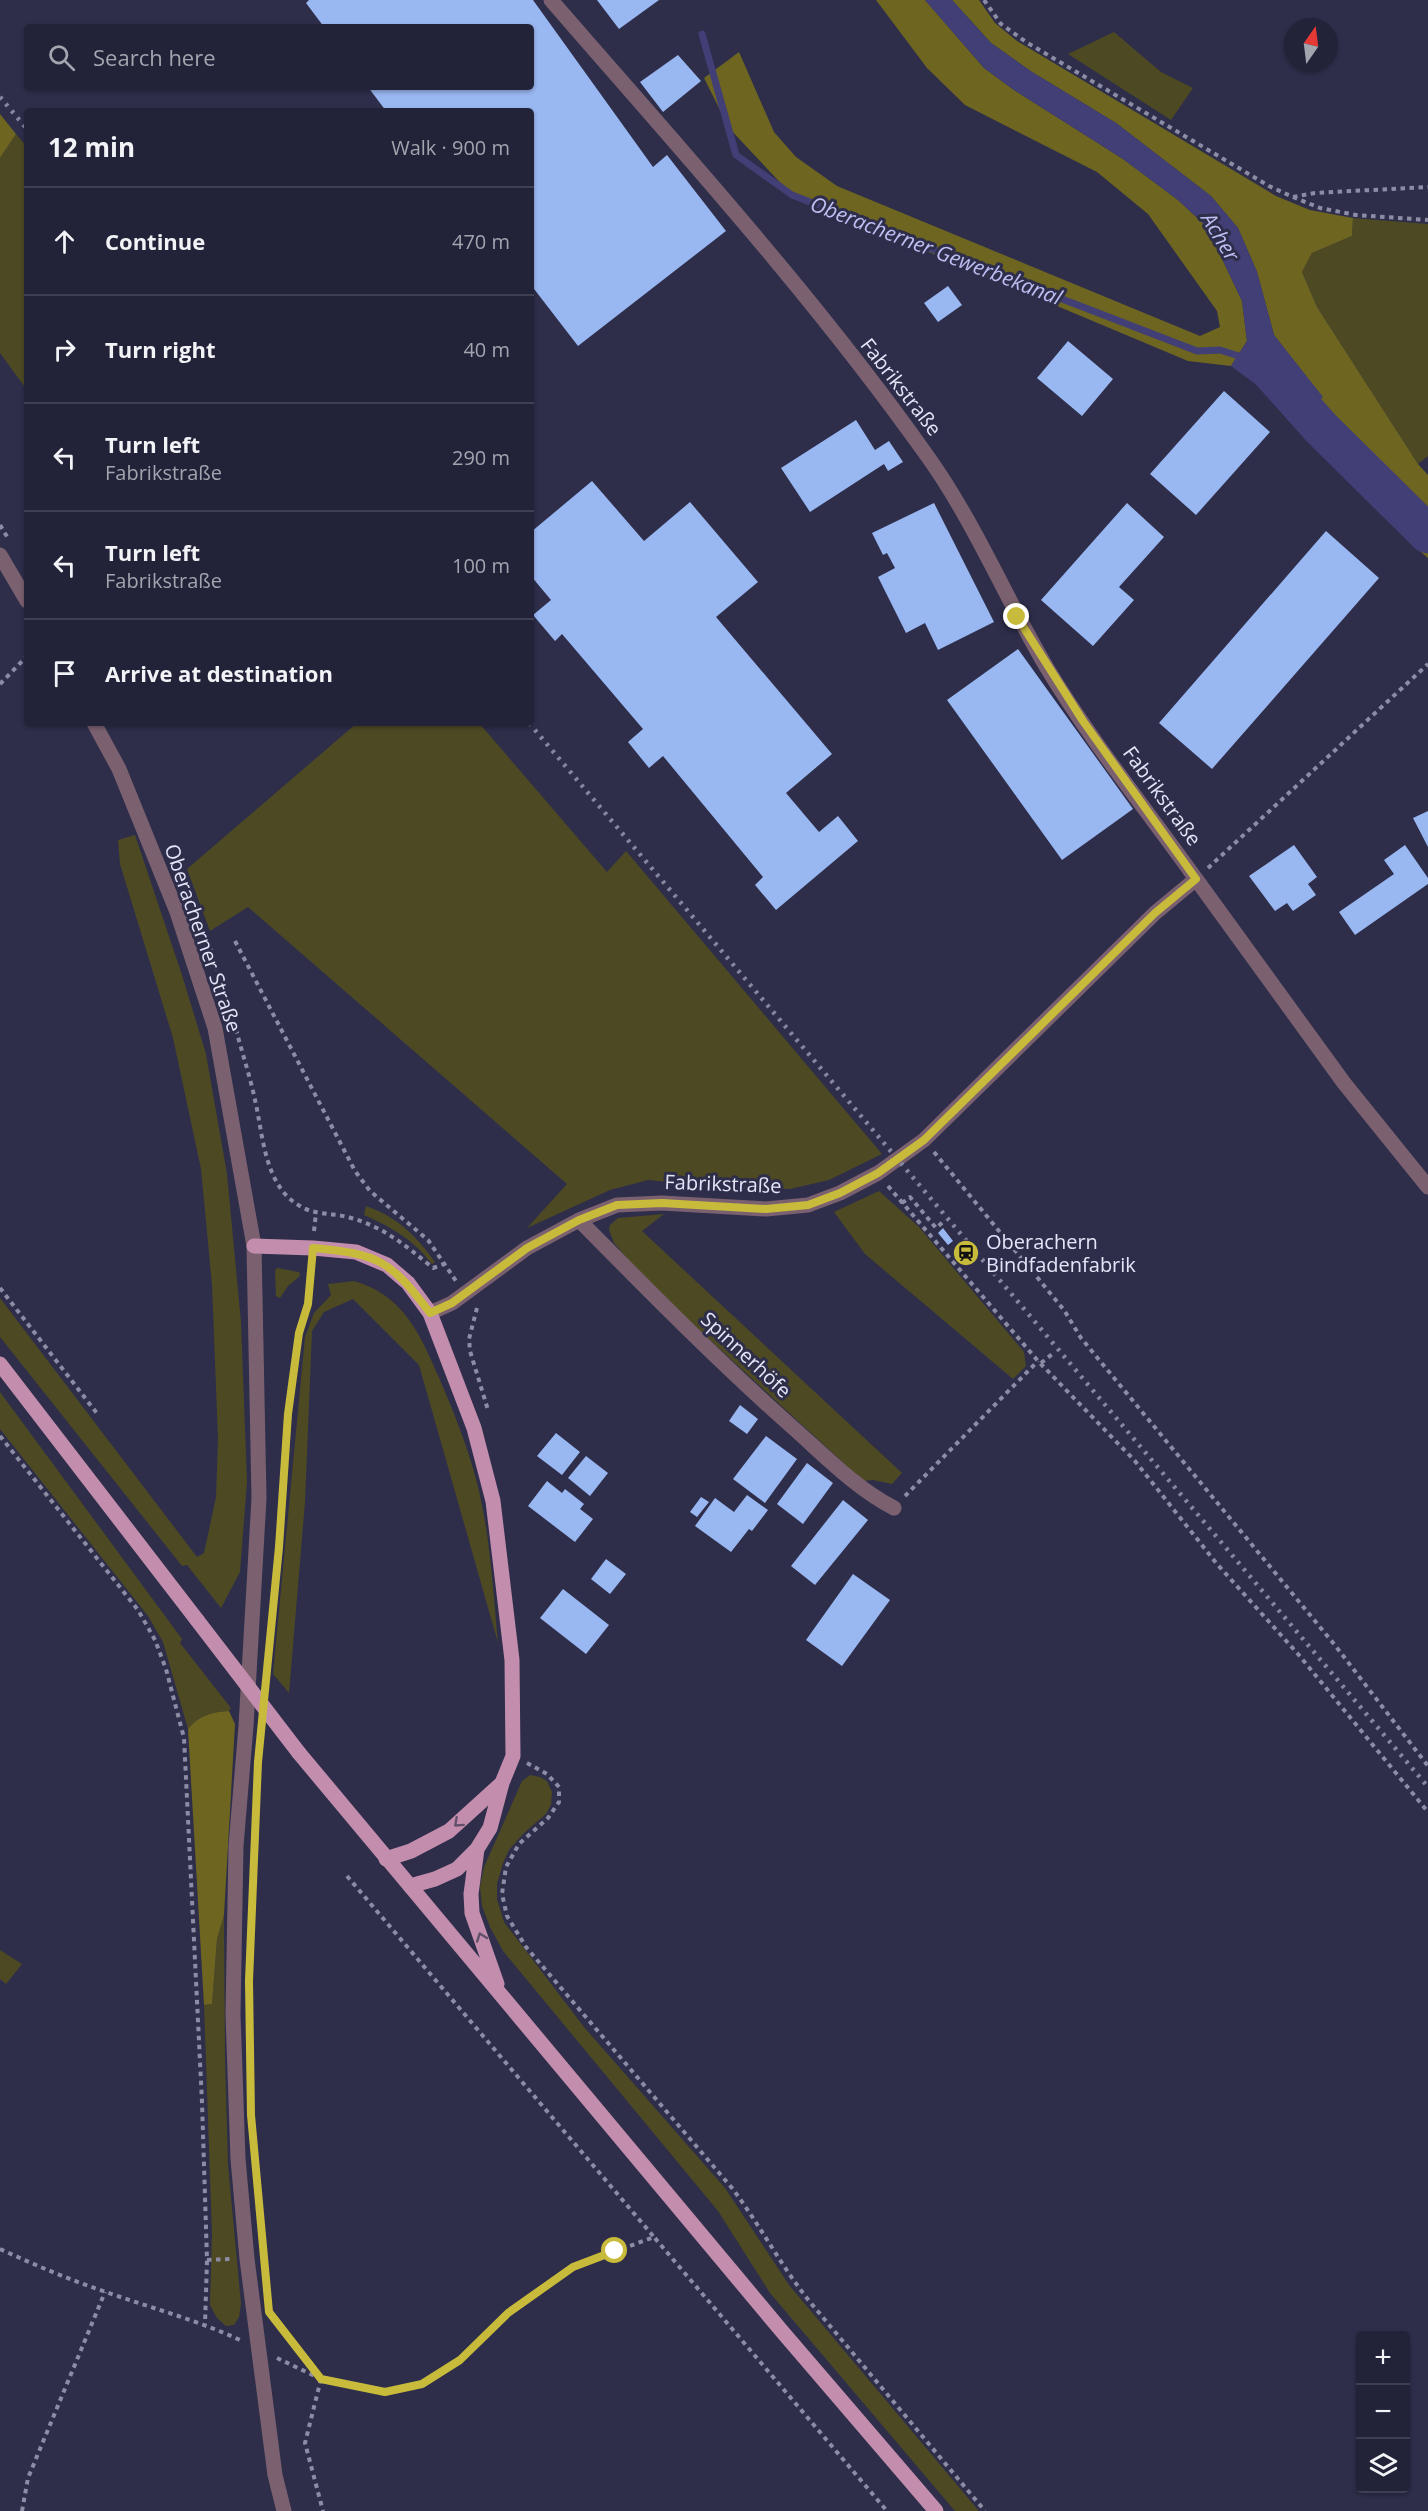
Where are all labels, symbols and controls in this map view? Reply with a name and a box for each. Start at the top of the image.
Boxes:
north arrow [1284,18,1338,72]
search box [24,24,534,90]
icon: search [45,41,78,74]
text: Search here [93,42,216,72]
text: 12 min [48,129,135,165]
text: Walk · 900 m [391,134,510,161]
water label: Oberacherner Gewerbekanal [807,189,1067,311]
water label: Acher [1194,205,1247,267]
icon: ahead [48,225,81,258]
text: Continue [105,226,205,256]
text: 470 m [452,228,510,255]
street label: Fabrikstraße [855,332,948,441]
icon: right [48,333,81,366]
text: Turn right [105,334,216,364]
text: 40 m [463,336,510,363]
text: Turn left [105,429,200,459]
icon: left [48,441,81,474]
text: 290 m [452,444,510,471]
text: Fabrikstraße [105,459,222,486]
text: Turn left [105,537,200,567]
icon: left [48,549,81,582]
text: 100 m [452,552,510,579]
text: Fabrikstraße [105,567,222,594]
route end [1003,603,1029,629]
icon: arrive [48,657,81,690]
text: Arrive at destination [105,658,333,688]
street label: Fabrikstraße [1117,740,1208,851]
street label: Oberacherner Straße [159,840,248,1036]
street label: Fabrikstraße [664,1168,782,1199]
place label: Oberachern Bindfadenfabrik [986,1228,1136,1278]
station icon: Oberachern Bindfadenfabrik [951,1238,981,1268]
street label: Spinnerhöfe [695,1306,797,1404]
one-way arrow [455,1816,465,1827]
one-way arrow [475,1932,488,1943]
route start [601,2237,627,2263]
map controls [1356,2331,1410,2493]
button: + [1356,2331,1410,2385]
button: − [1356,2385,1410,2439]
button: layers [1356,2439,1410,2493]

